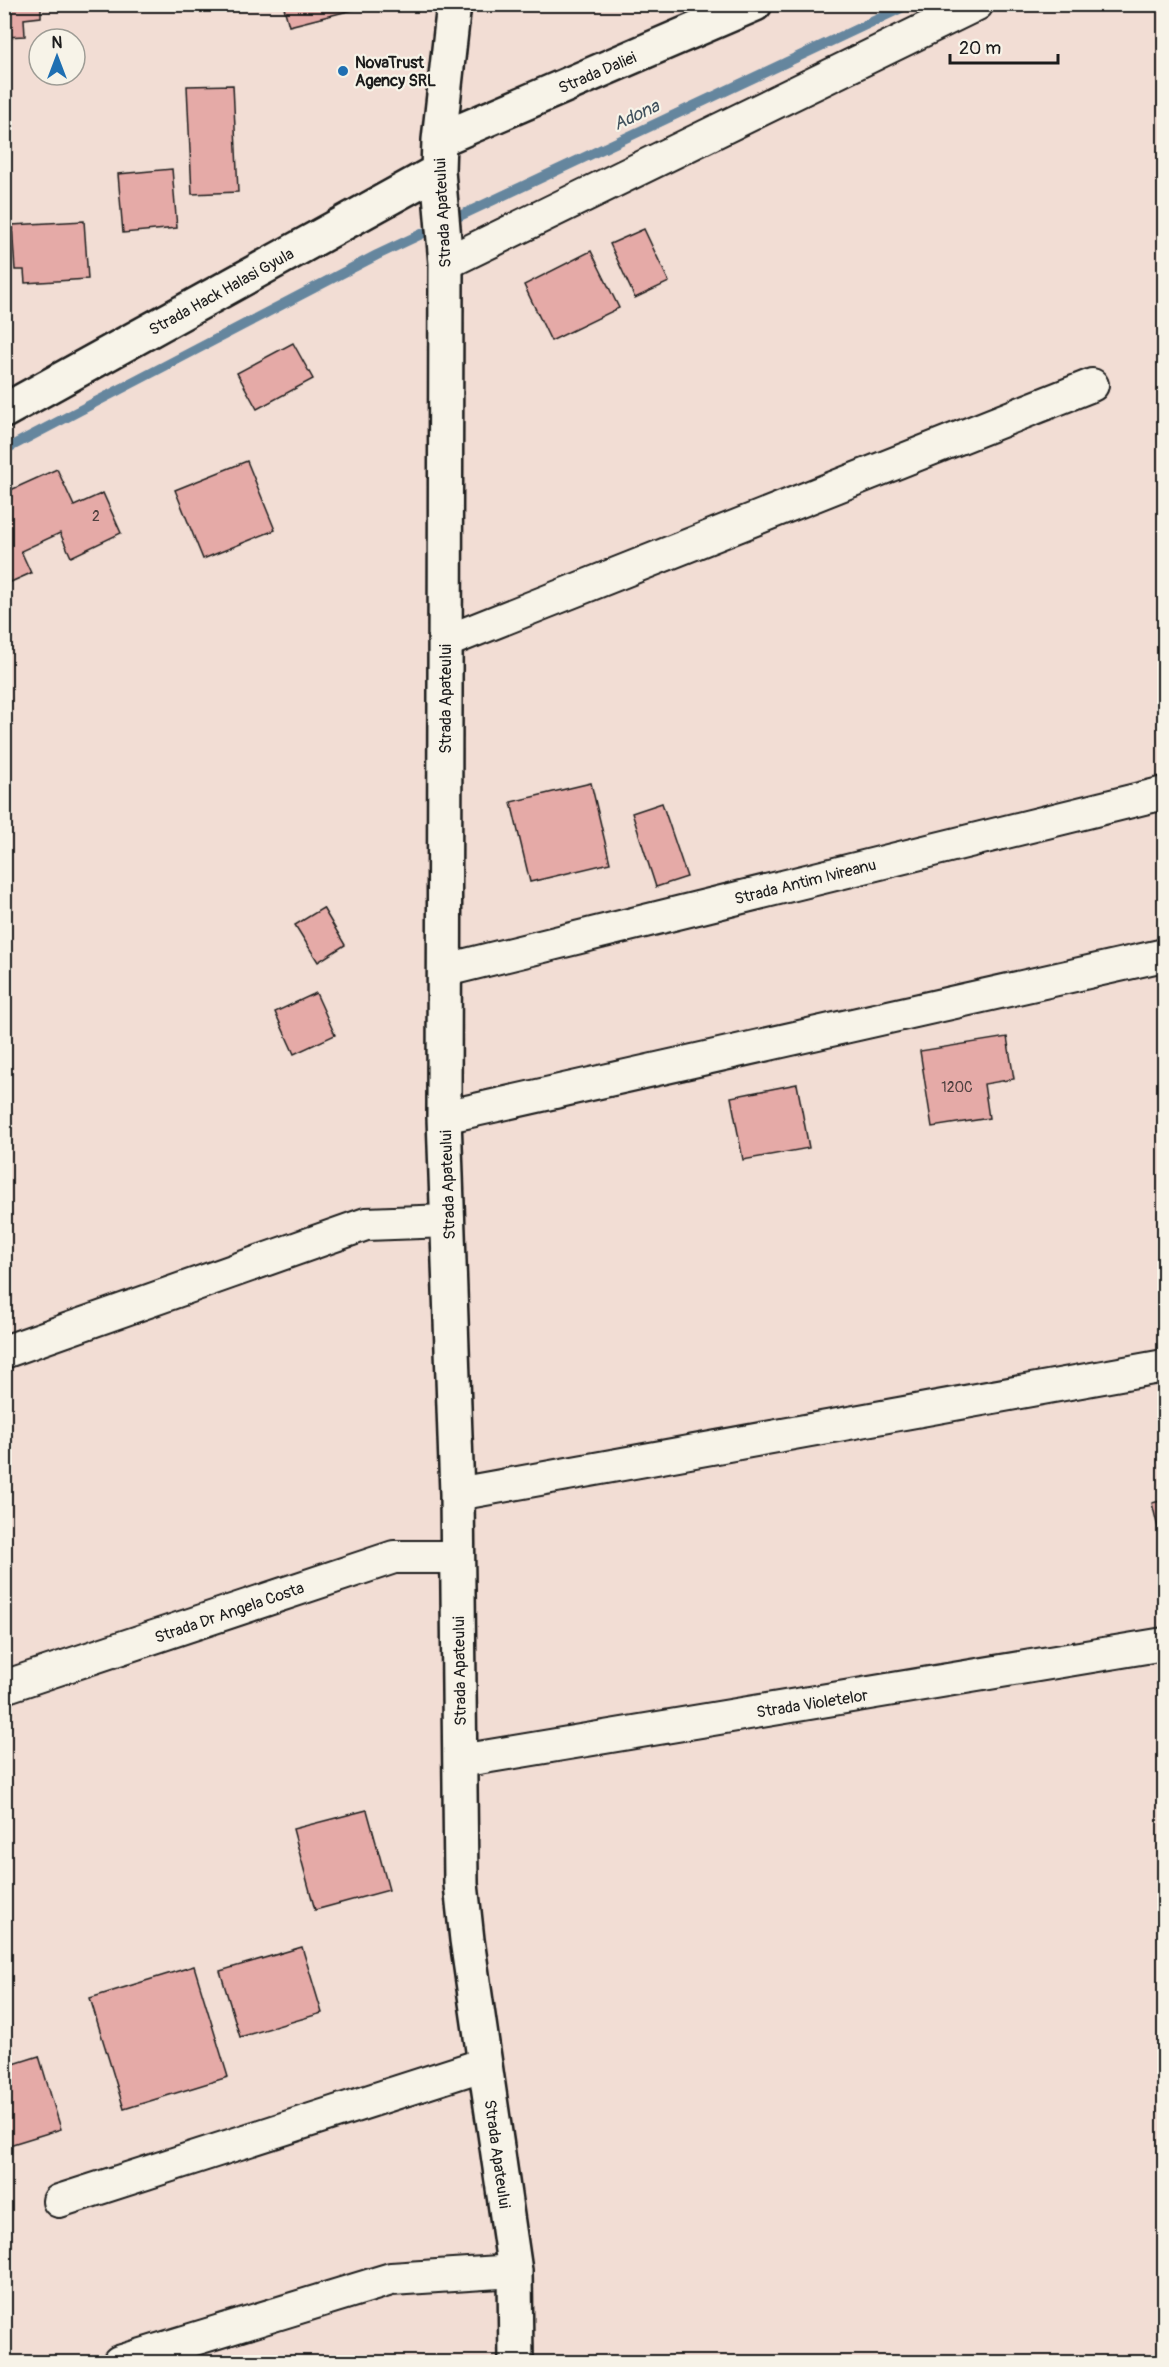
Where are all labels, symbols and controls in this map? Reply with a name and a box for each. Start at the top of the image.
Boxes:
north arrow [27,27,87,87]
scale bar [950,27,1058,65]
text: N [52,33,63,53]
text: 20 m [959,37,1001,60]
street label: Strada Daliei [555,48,639,98]
place label: NovaTrust Agency SRL [355,53,436,91]
marker: NovaTrust Agency SRL [336,64,350,78]
water label: Adona [610,94,664,136]
street label: Strada Apateului [430,158,456,268]
street label: Strada Hack Halasi Gyula [146,244,297,340]
house number: 2 [92,508,100,525]
street label: Strada Apateului [436,644,456,754]
street label: Strada Antim Ivireanu [732,855,878,909]
house number: 120C [941,1079,973,1096]
street label: Strada Apateului [436,1130,460,1240]
street label: Strada Dr Angela Costa [152,1578,307,1648]
street label: Strada Apateului [449,1616,471,1726]
street label: Strada Violetelor [755,1685,870,1723]
street label: Strada Apateului [479,2098,515,2210]

